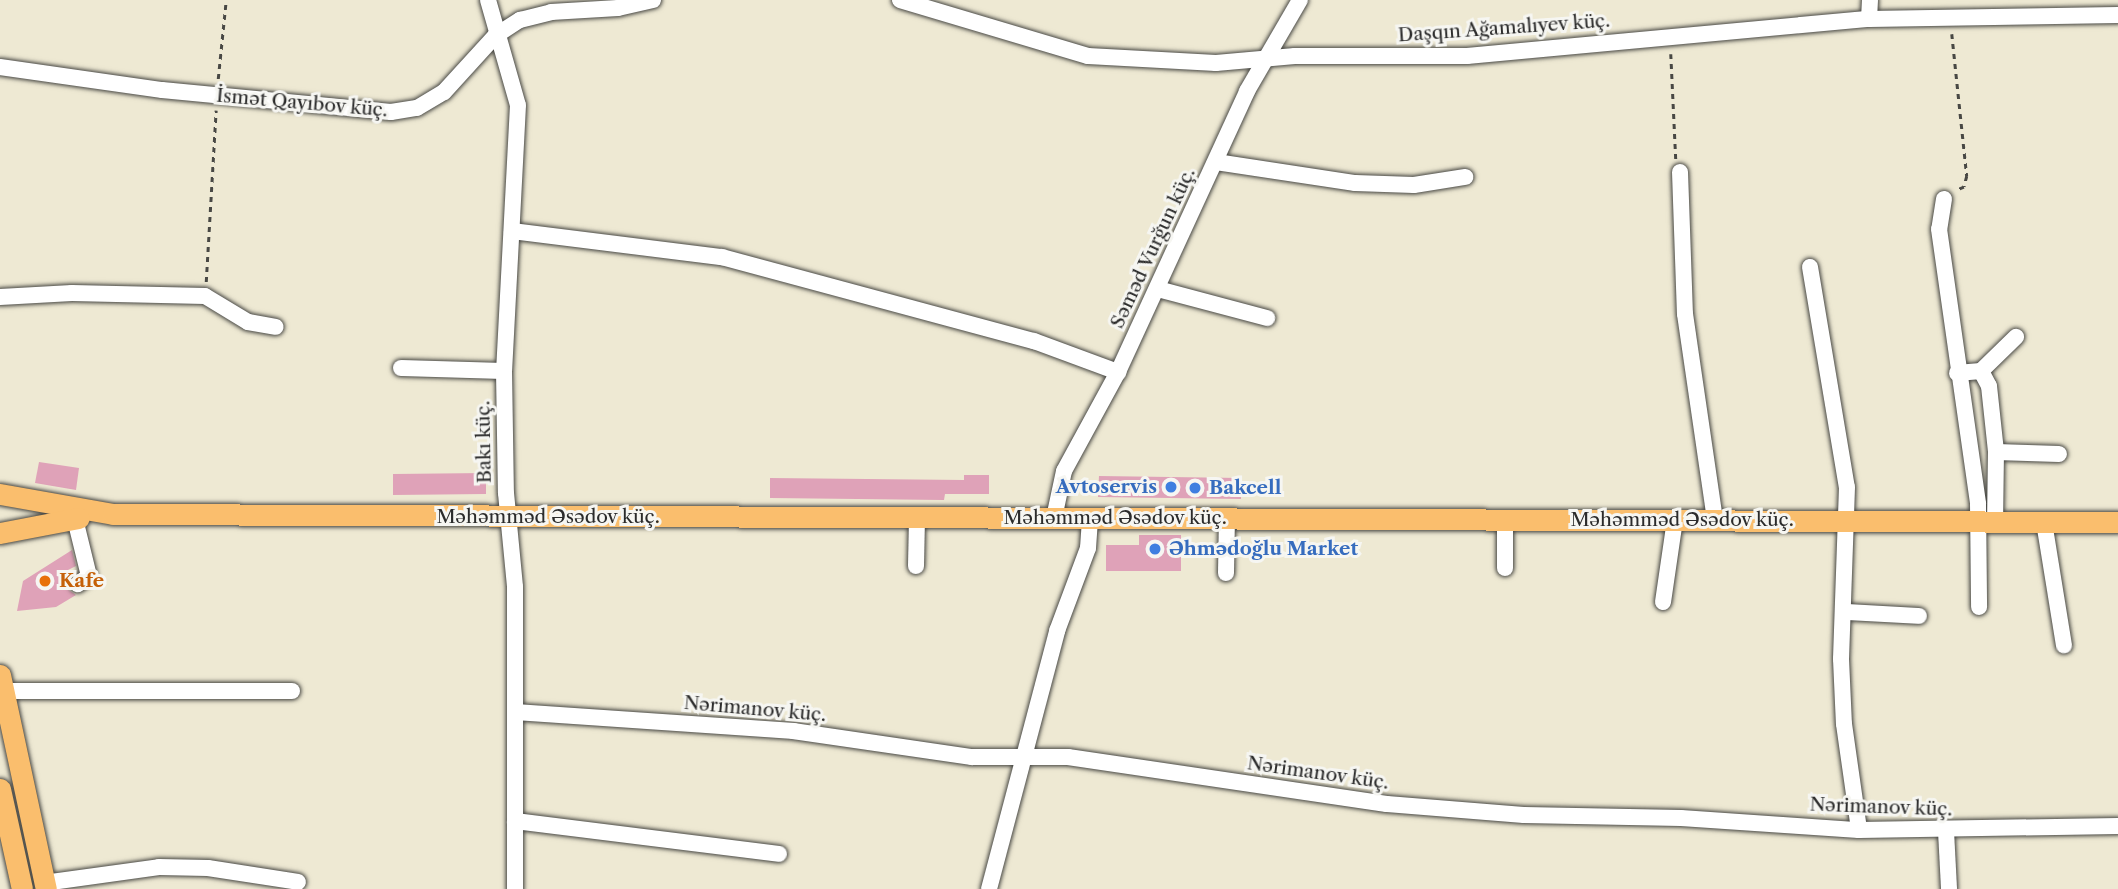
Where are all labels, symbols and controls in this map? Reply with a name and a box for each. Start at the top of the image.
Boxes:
street label: Daşqın Ağamalıyev küç. [1397,9,1611,47]
street label: İsmət Qayıbov küç. [215,84,389,122]
street label: Səməd Vurğun küç. [1106,164,1200,332]
street label: Bakı küç. [472,400,496,484]
place label: Avtoservis [1056,476,1157,498]
place label: Bakcell [1209,477,1281,499]
marker: Avtoservis [1163,479,1179,495]
marker: Bakcell [1187,480,1203,496]
street label: Məhəmməd Əsədov küç. [436,506,660,528]
street label: Məhəmməd Əsədov küç. [1003,507,1227,529]
street label: Məhəmməd Əsədov küç. [1570,509,1794,531]
place label: Əhmədoğlu Market [1169,538,1358,560]
marker: Əhmədoğlu Market [1147,541,1163,557]
place label: Kafe [59,570,104,592]
marker: Kafe [37,573,53,589]
street label: Nərimanov küç. [683,691,827,727]
street label: Nərimanov küç. [1245,752,1391,794]
street label: Nərimanov küç. [1809,793,1953,821]

